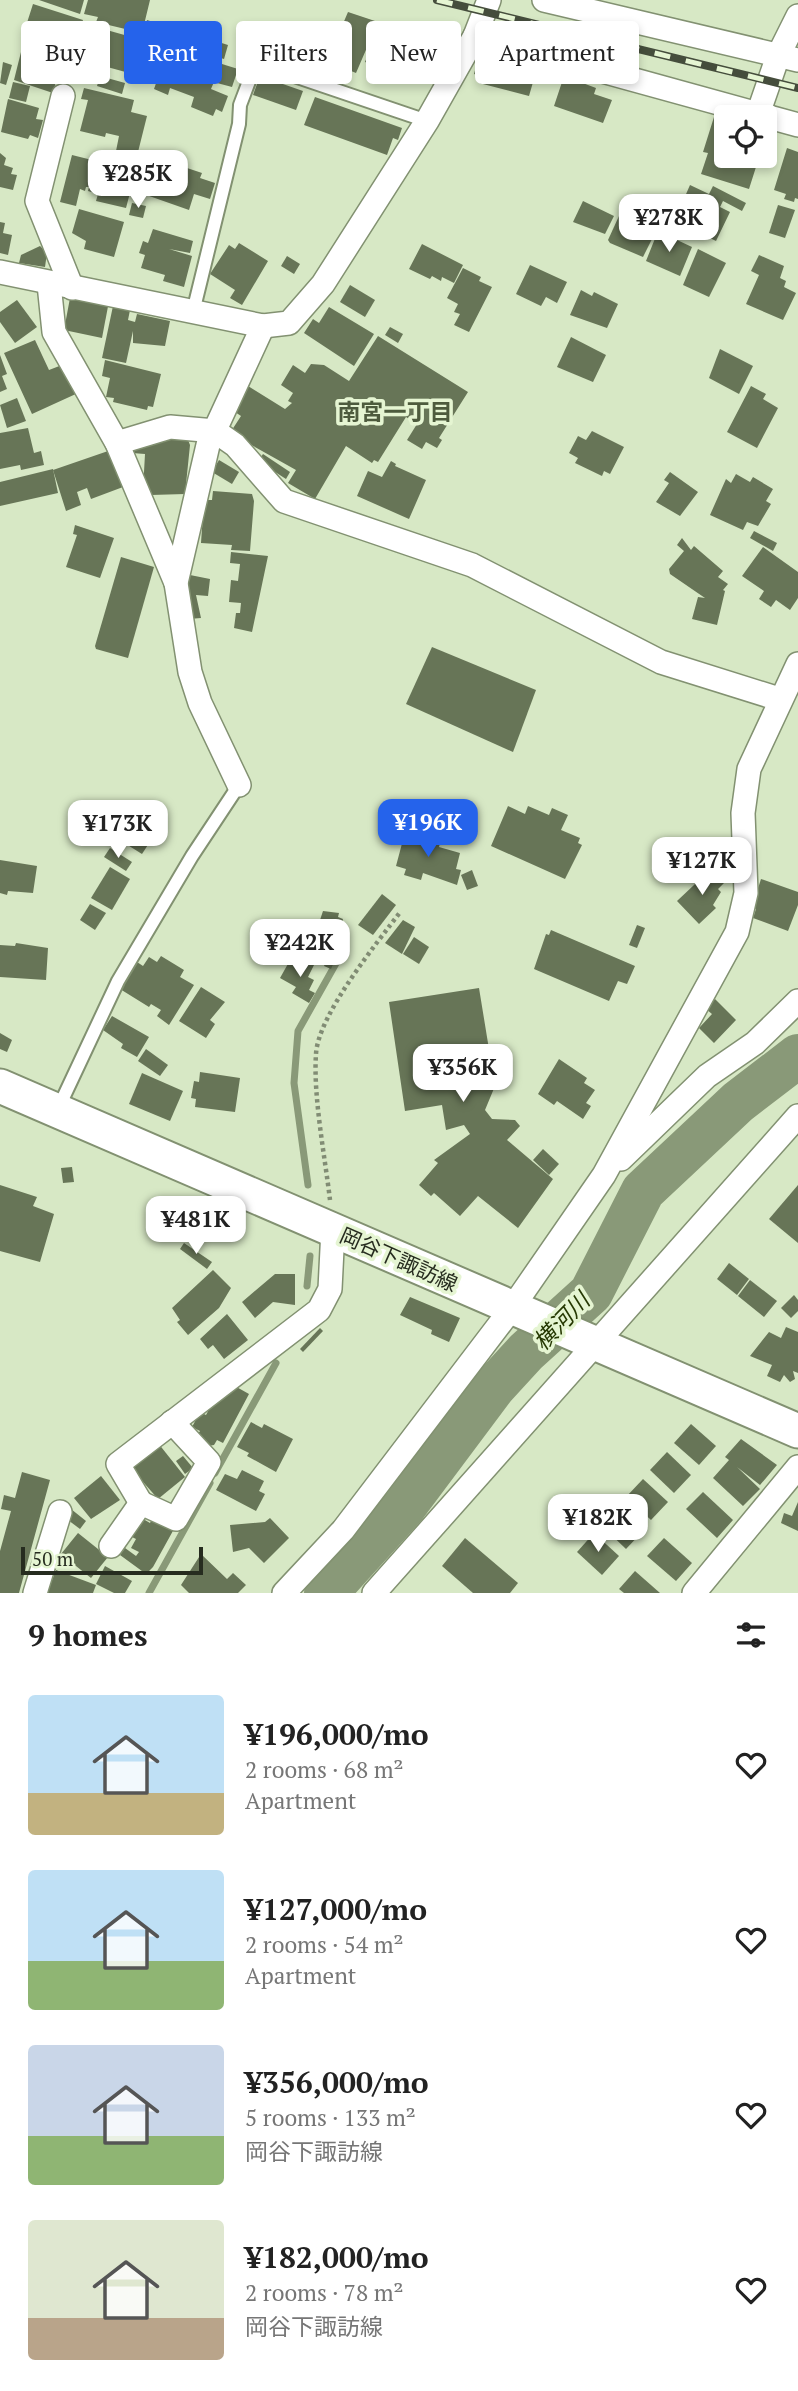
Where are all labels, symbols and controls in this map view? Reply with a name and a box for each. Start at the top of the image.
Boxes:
chip: Buy [21,21,110,84]
chip: Rent [124,21,222,84]
chip: Filters [236,21,352,84]
chip: New [366,21,461,84]
chip: Apartment [475,21,639,84]
map controls [714,105,777,168]
button: locate [714,105,777,168]
pin: ¥285K [89,150,187,210]
text: ¥285K [104,157,172,188]
pin: ¥278K [620,194,718,254]
text: ¥278K [635,201,703,232]
district label: 南宮一丁目 [338,396,453,427]
pin: ¥173K [69,800,167,860]
pin: ¥196K [379,800,477,859]
text: ¥196K [394,806,462,837]
text: ¥173K [84,807,152,838]
pin: ¥127K [653,838,751,897]
text: ¥127K [668,844,736,875]
pin: ¥242K [251,920,349,979]
text: ¥242K [266,926,334,957]
pin: ¥356K [414,1044,512,1104]
text: ¥356K [429,1051,497,1082]
pin: ¥481K [147,1196,245,1256]
text: ¥481K [162,1203,230,1234]
street label: 岡谷下諏訪線 [336,1221,462,1297]
water label: 横河川 [526,1283,598,1357]
pin: ¥182K [549,1494,647,1554]
text: ¥182K [564,1501,632,1532]
scale bar [21,1544,203,1576]
text: 50 m [32,1546,73,1571]
text: 9 homes [28,1615,147,1655]
icon: filters [732,1616,770,1654]
text: ¥196,000/mo [245,1714,429,1754]
icon: home [84,1723,168,1807]
icon: heart [732,1746,770,1784]
text: 2 rooms · 68 m² [245,1754,404,1785]
text: Apartment [245,1785,356,1816]
text: ¥127,000/mo [245,1889,427,1929]
icon: home [84,1898,168,1982]
icon: heart [732,1921,770,1959]
text: 2 rooms · 54 m² [245,1929,404,1960]
text: Apartment [245,1960,356,1991]
text: ¥356,000/mo [245,2062,429,2102]
icon: home [84,2073,168,2157]
icon: heart [732,2096,770,2134]
text: 5 rooms · 133 m² [245,2102,416,2133]
text: 岡谷下諏訪線 [245,2136,383,2167]
text: ¥182,000/mo [245,2237,429,2277]
icon: home [84,2248,168,2332]
icon: heart [732,2271,770,2309]
text: 2 rooms · 78 m² [245,2277,404,2308]
text: 岡谷下諏訪線 [245,2311,383,2342]

